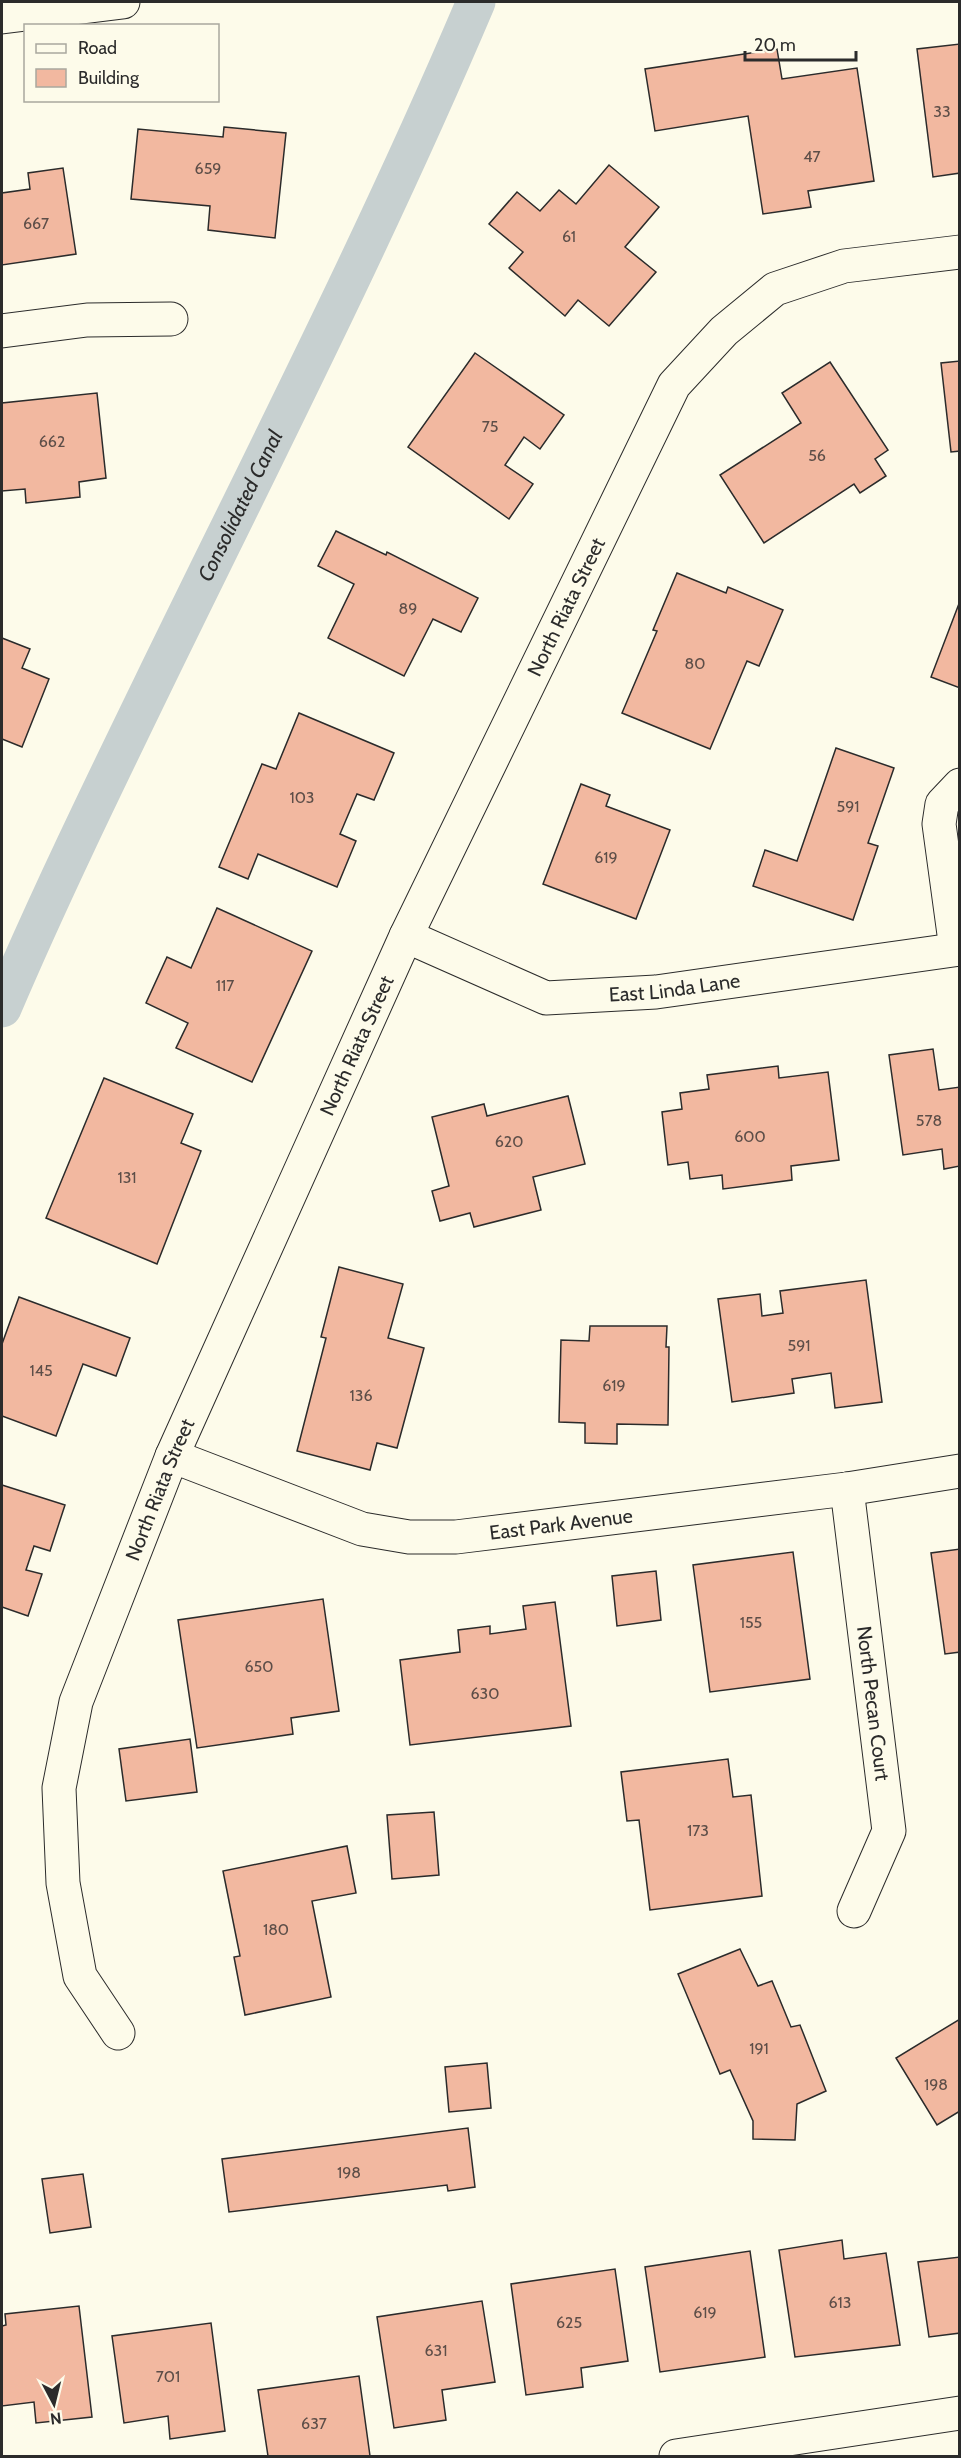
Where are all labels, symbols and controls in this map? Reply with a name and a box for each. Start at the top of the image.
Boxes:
legend [24,24,219,102]
scale bar [745,24,856,62]
text: 20 m [754,34,796,56]
text: Road [78,37,117,59]
text: Building [78,67,140,89]
house number: 33 [933,102,951,121]
house number: 47 [803,147,821,166]
house number: 659 [195,159,221,178]
house number: 667 [23,214,49,233]
house number: 61 [562,227,576,246]
house number: 75 [482,417,498,436]
water label: Consolidated Canal [192,426,288,585]
house number: 662 [39,432,65,451]
house number: 56 [808,446,826,465]
street label: North Riata Street [522,534,610,680]
house number: 89 [399,599,417,618]
house number: 80 [685,654,705,673]
house number: 103 [289,788,315,807]
house number: 591 [837,797,859,816]
house number: 619 [594,848,618,867]
street label: East Linda Lane [608,968,742,1007]
street label: North Riata Street [315,971,399,1119]
house number: 117 [216,976,234,995]
house number: 578 [916,1111,942,1130]
house number: 600 [734,1127,766,1146]
house number: 620 [495,1132,523,1151]
house number: 131 [117,1168,137,1187]
house number: 591 [788,1336,810,1355]
house number: 145 [29,1361,53,1380]
house number: 619 [602,1376,626,1395]
house number: 136 [350,1386,372,1405]
street label: North Riata Street [120,1415,199,1564]
street label: East Park Avenue [488,1503,634,1545]
house number: 155 [740,1613,762,1632]
street label: North Pecan Court [852,1625,895,1782]
house number: 650 [245,1657,273,1676]
house number: 630 [471,1684,499,1703]
house number: 173 [687,1821,709,1840]
house number: 180 [263,1920,289,1939]
house number: 191 [749,2039,769,2058]
house number: 198 [924,2075,948,2094]
house number: 198 [337,2163,361,2182]
house number: 613 [829,2293,851,2312]
house number: 619 [693,2303,717,2322]
house number: 625 [556,2313,582,2332]
house number: 631 [425,2341,447,2360]
house number: 701 [156,2367,180,2386]
north arrow [24,2374,84,2434]
text: N [49,2408,63,2429]
house number: 637 [301,2414,327,2433]

